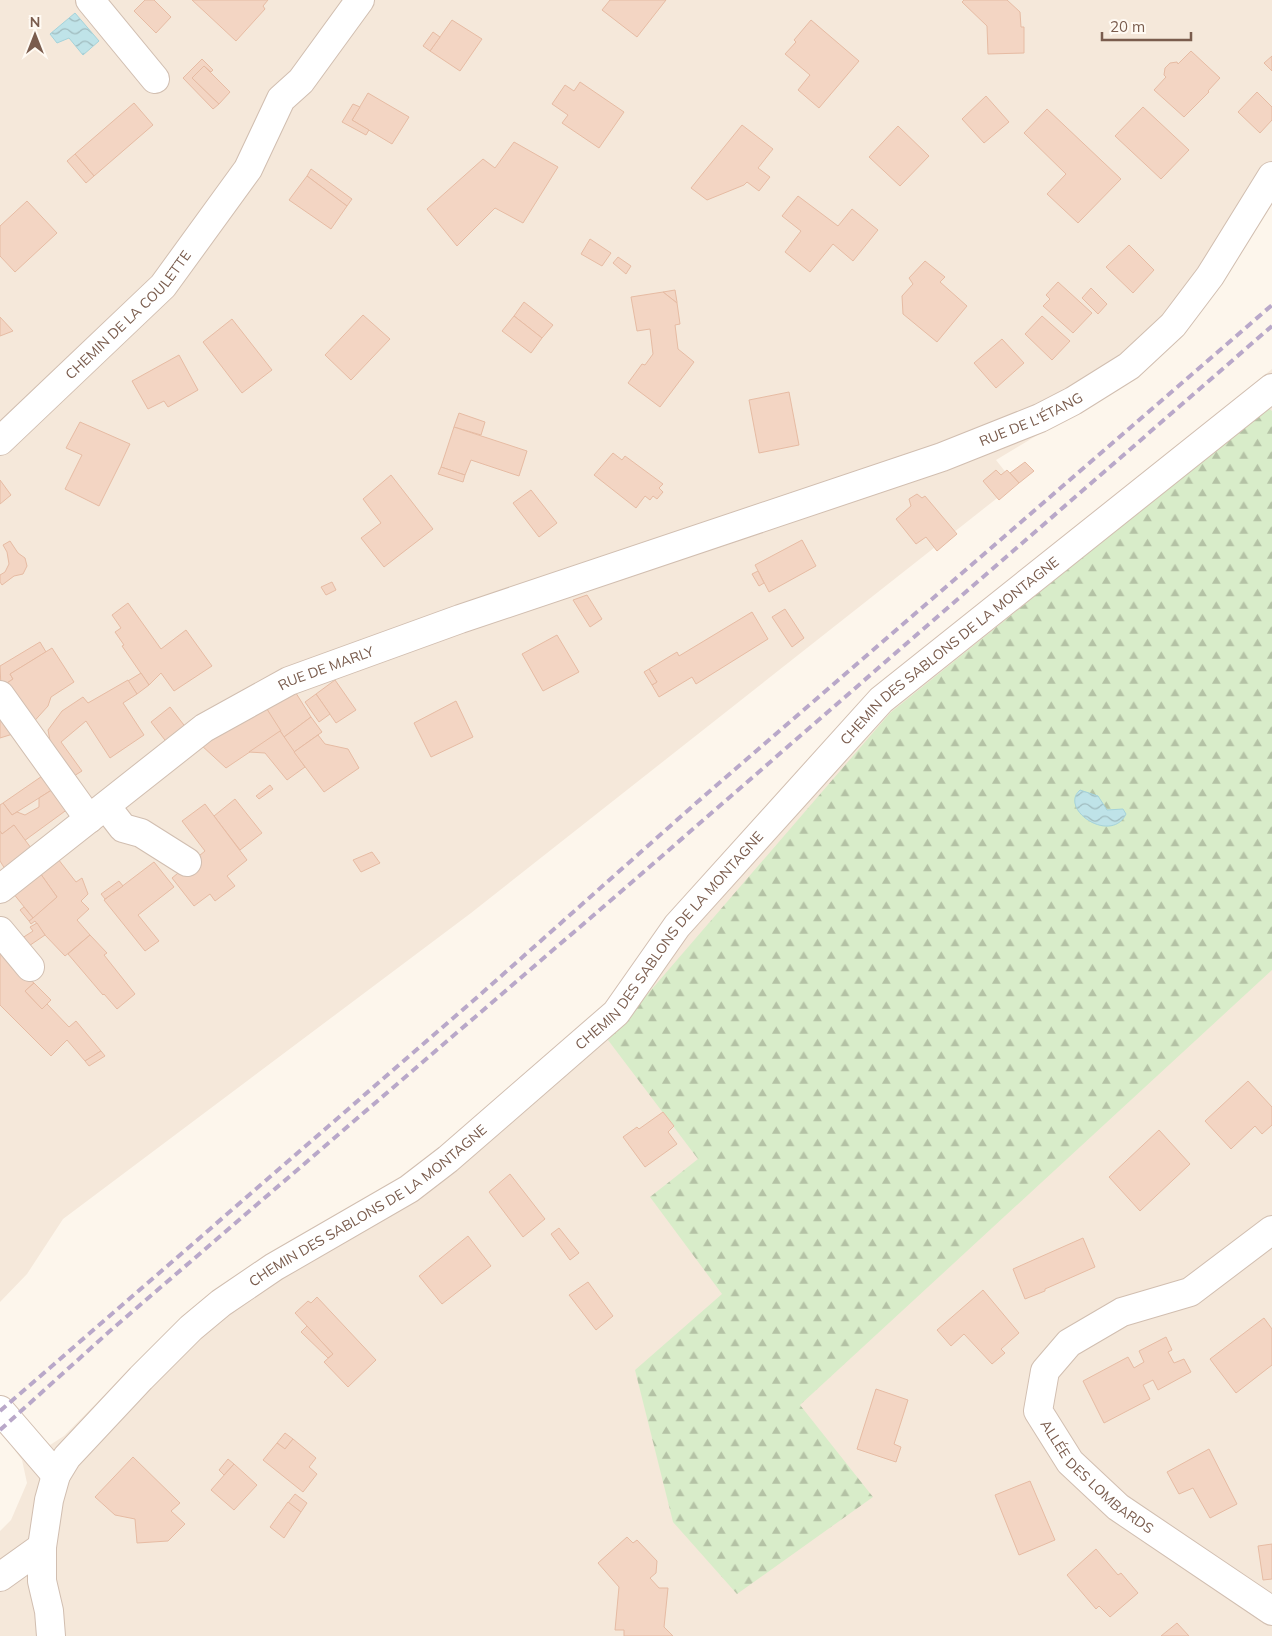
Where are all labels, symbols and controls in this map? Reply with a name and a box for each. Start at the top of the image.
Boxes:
north arrow [10,10,60,60]
scale bar [1102,10,1191,42]
text: N [30,13,40,31]
text: 20 m [1110,17,1145,36]
street label: CHEMIN DE LA COULETTE [61,247,195,383]
street label: RUE DE L'ÉTANG [977,388,1086,450]
street label: CHEMIN DES SABLONS DE LA MONTAGNE [836,553,1063,748]
street label: RUE DE MARLY [275,642,377,694]
street label: CHEMIN DES SABLONS DE LA MONTAGNE [571,828,767,1053]
street label: CHEMIN DES SABLONS DE LA MONTAGNE [245,1120,490,1290]
street label: ALLÉE DES LOMBARDS [1037,1416,1157,1538]

